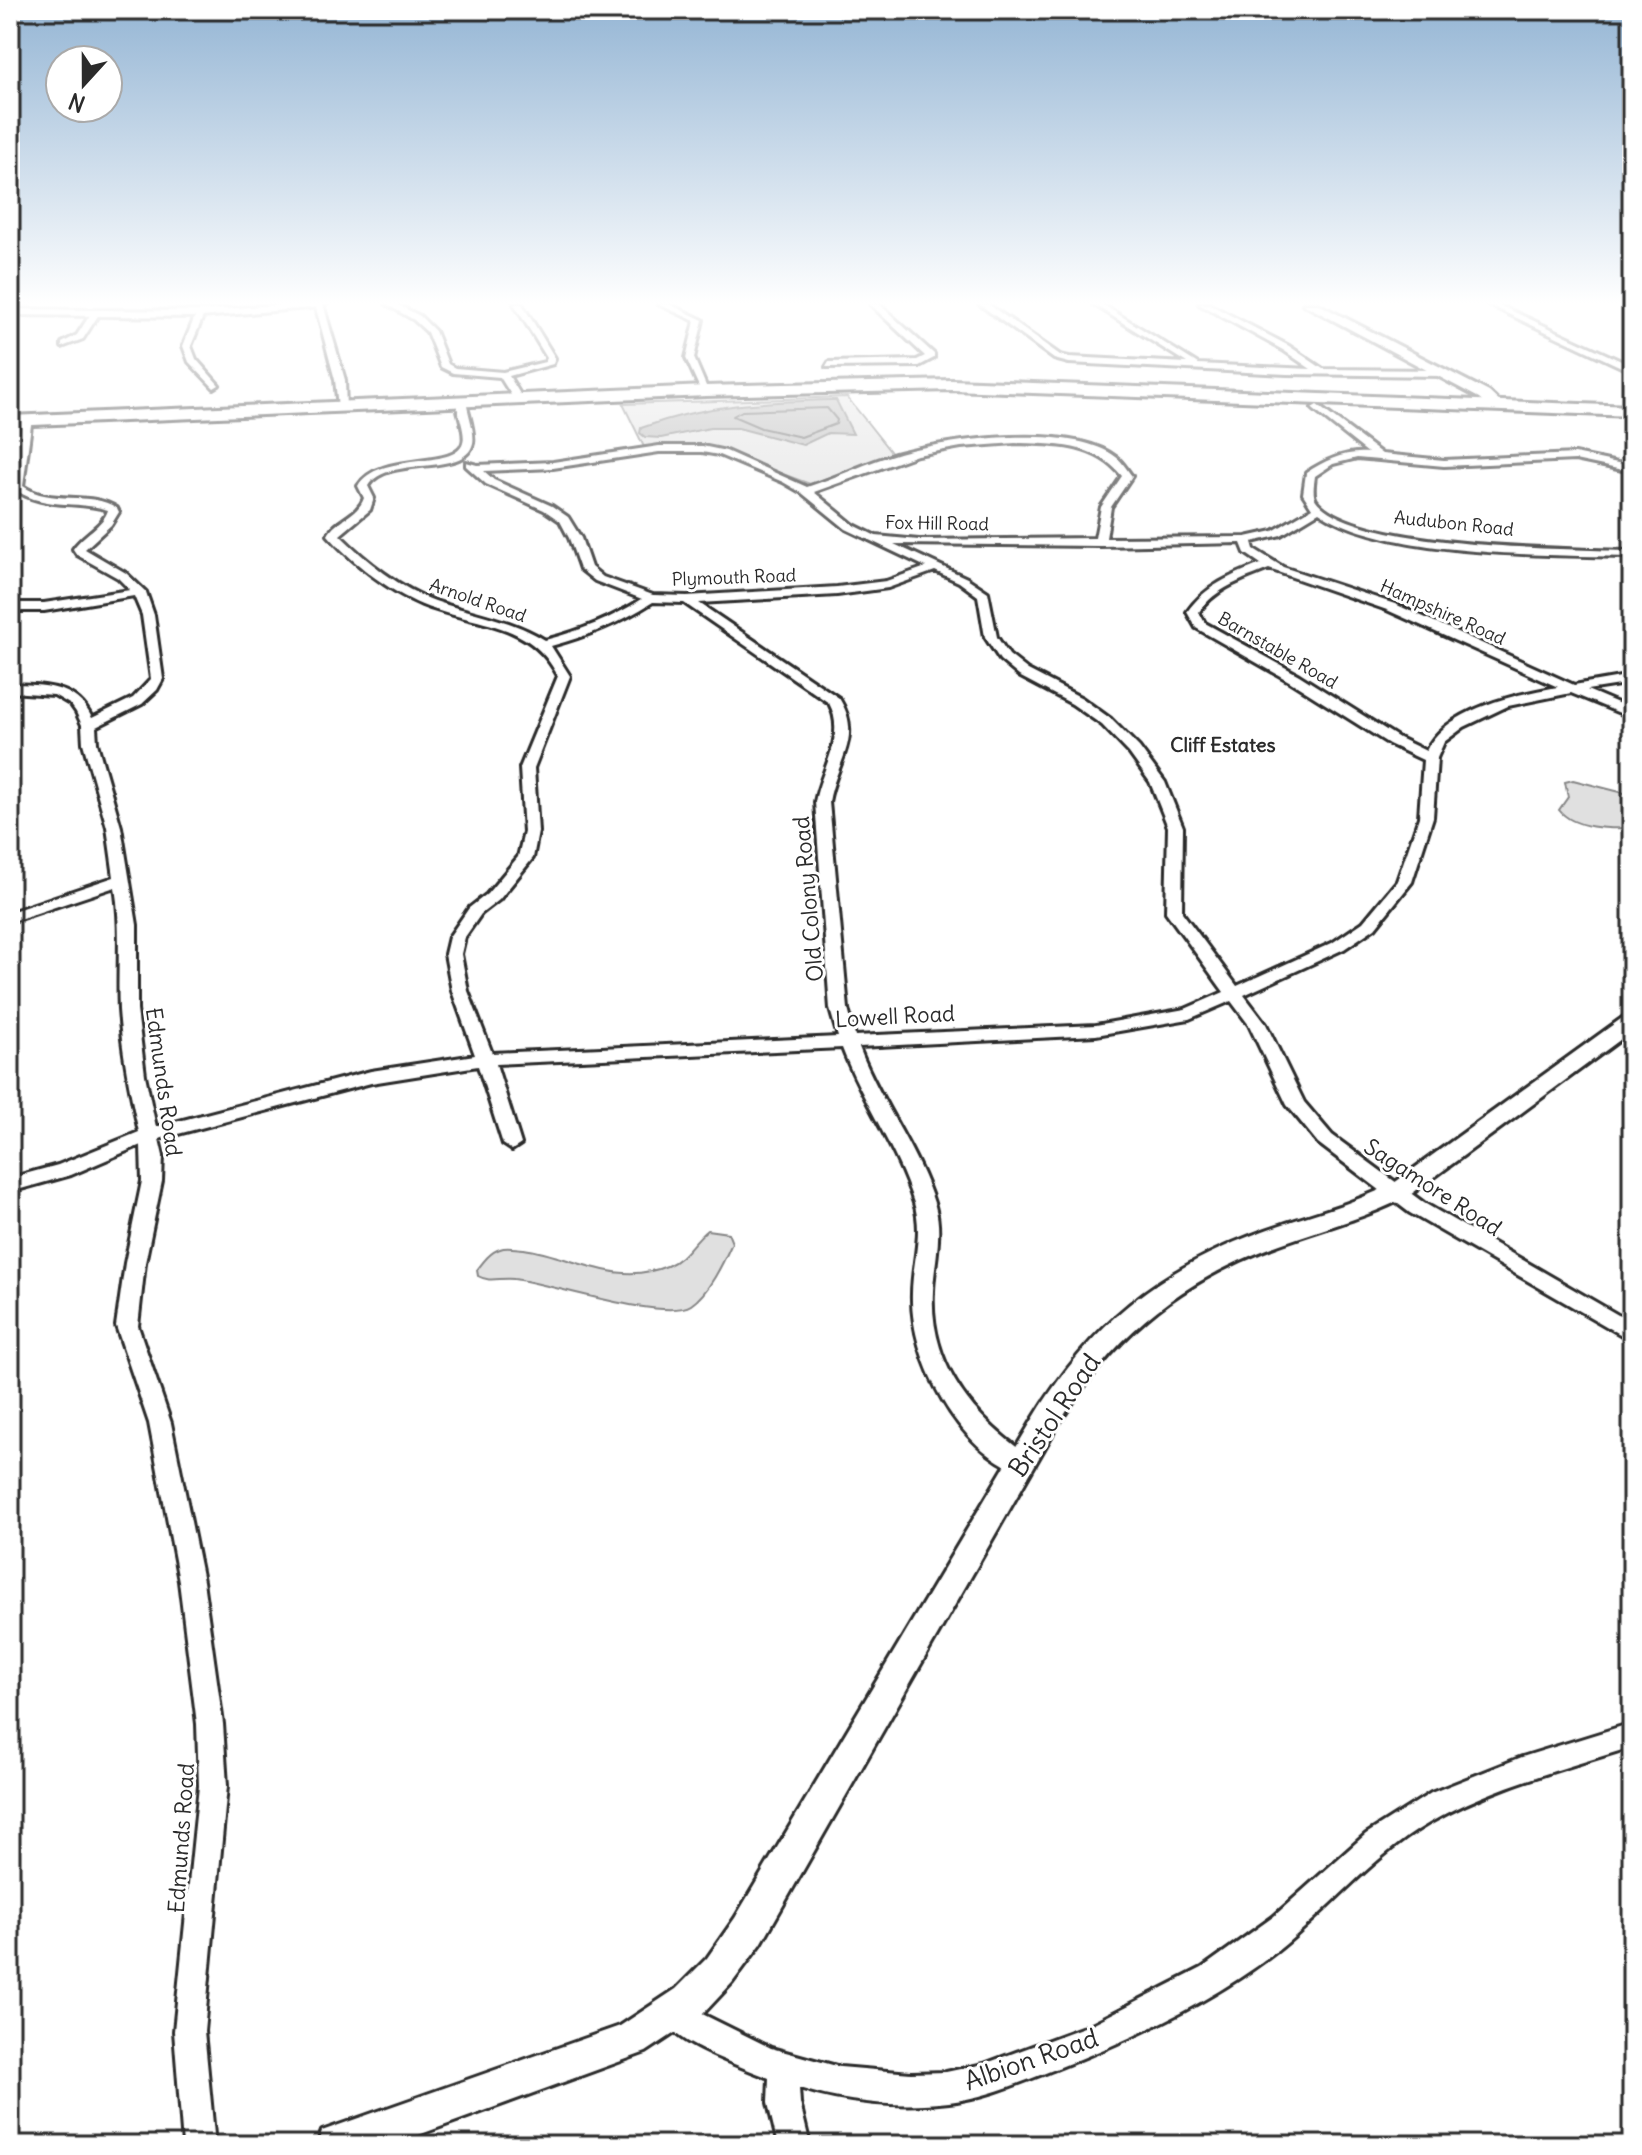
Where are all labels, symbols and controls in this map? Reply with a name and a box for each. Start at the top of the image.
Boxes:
north arrow [44,44,124,124]
text: N [65,87,89,118]
street label: Audubon Road [1393,505,1515,541]
street label: Fox Hill Road [885,511,990,535]
street label: Plymouth Road [671,563,797,591]
street label: Arnold Road [427,573,530,627]
street label: Hampshire Road [1377,574,1510,650]
street label: Barnstable Road [1214,606,1342,694]
district label: Cliff Estates [1170,732,1276,757]
street label: Old Colony Road [787,815,829,983]
street label: Lowell Road [834,999,956,1033]
street label: Edmunds Road [140,1006,188,1158]
street label: Sagamore Road [1359,1132,1507,1242]
street label: Bristol Road [1001,1347,1107,1483]
street label: Edmunds Road [162,1762,200,1914]
street label: Albion Road [960,2021,1102,2097]

